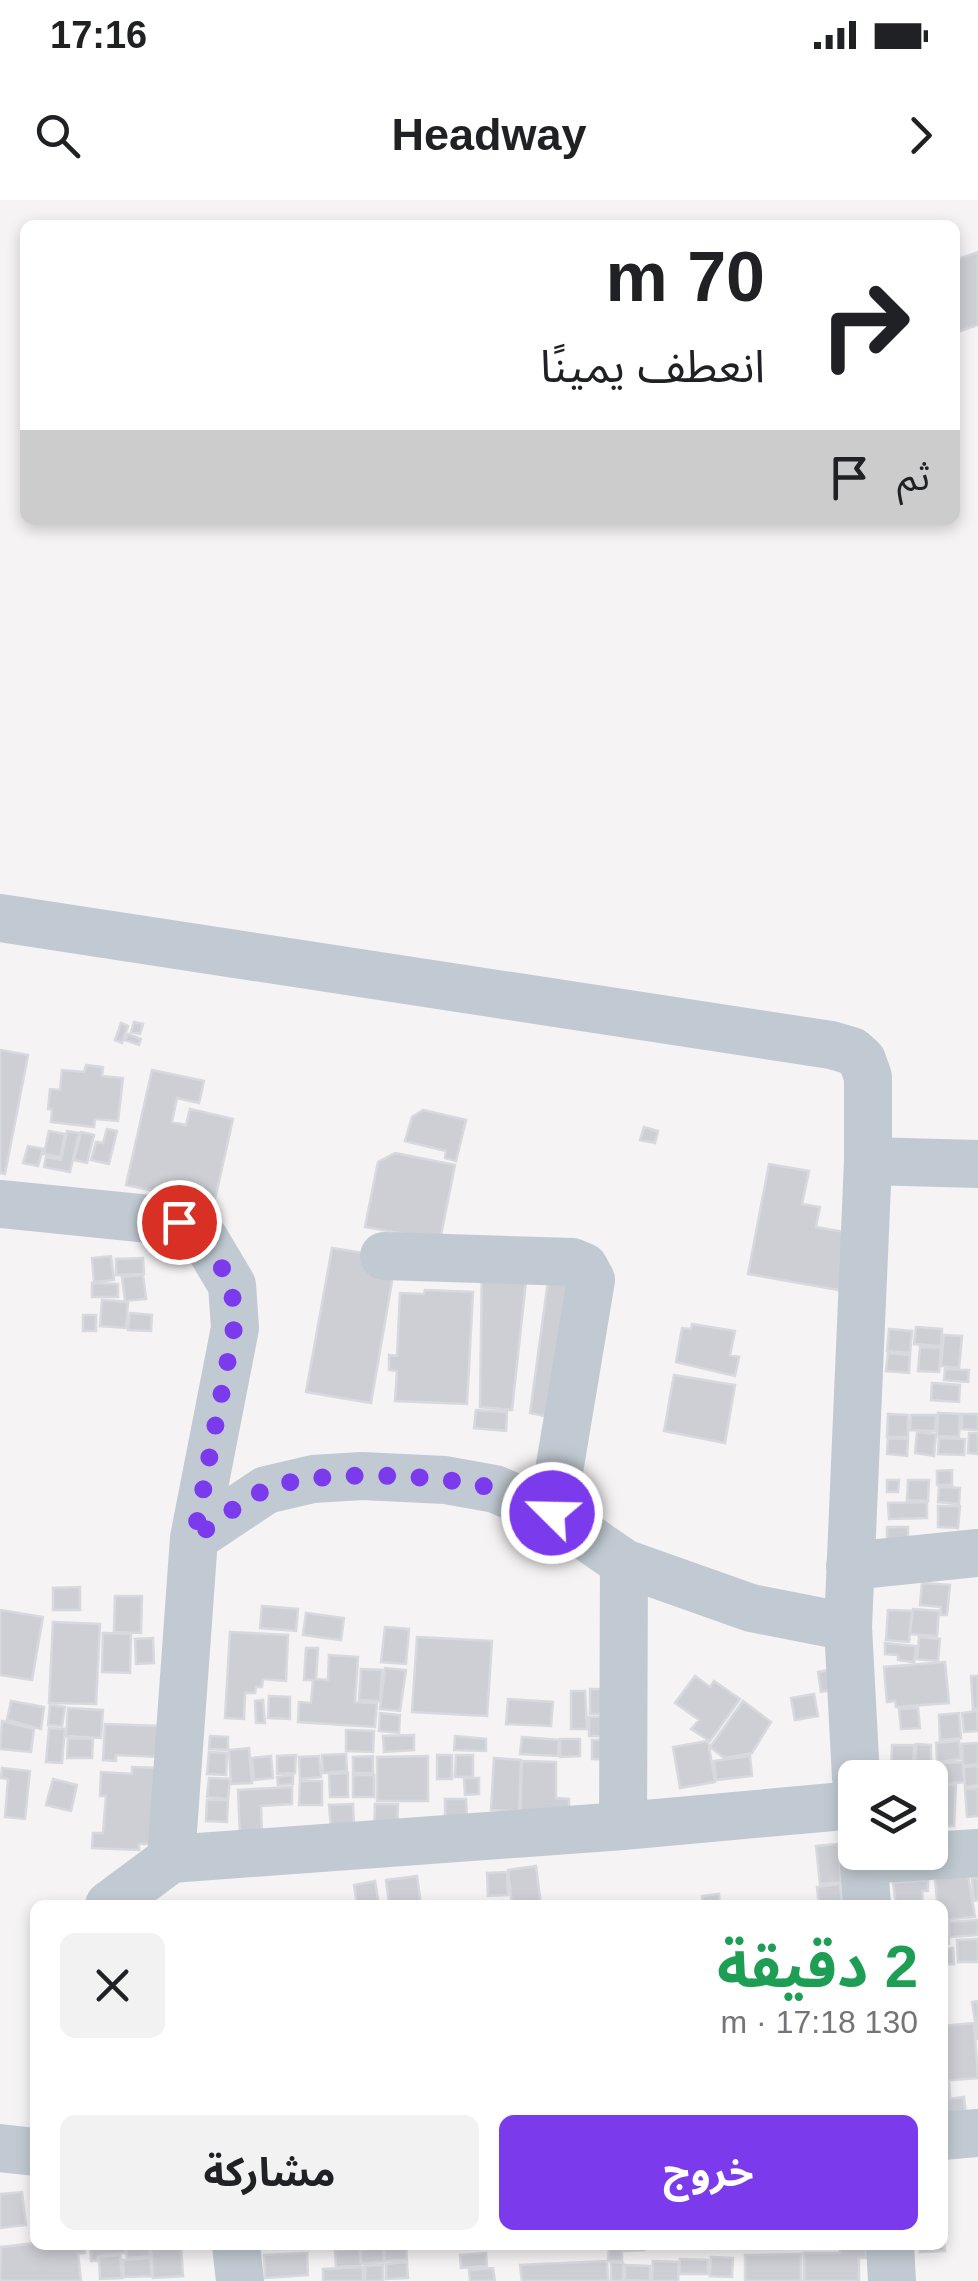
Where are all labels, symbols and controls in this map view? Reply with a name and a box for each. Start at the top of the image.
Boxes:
text: 17:16 [50,14,147,56]
icon: search [30,108,85,163]
icon: forward [893,108,948,163]
text: Headway [391,109,587,160]
text: 70 m [605,238,765,316]
icon: right [800,260,930,390]
text: انعطف يمينًا [540,341,765,392]
icon: arrive [822,450,877,505]
text: ثم [897,456,930,498]
pin [137,1180,222,1265]
icon: arrive [152,1195,207,1250]
position arrow [500,1461,604,1565]
map controls [838,1760,948,1870]
button: layers [838,1760,948,1870]
button: close [60,1933,165,2038]
text: 2 دقيقة [717,1933,918,2000]
text: 130 m · 17:18 [721,2004,918,2040]
button: مشاركة [60,2115,479,2230]
button: خروج [499,2115,918,2230]

